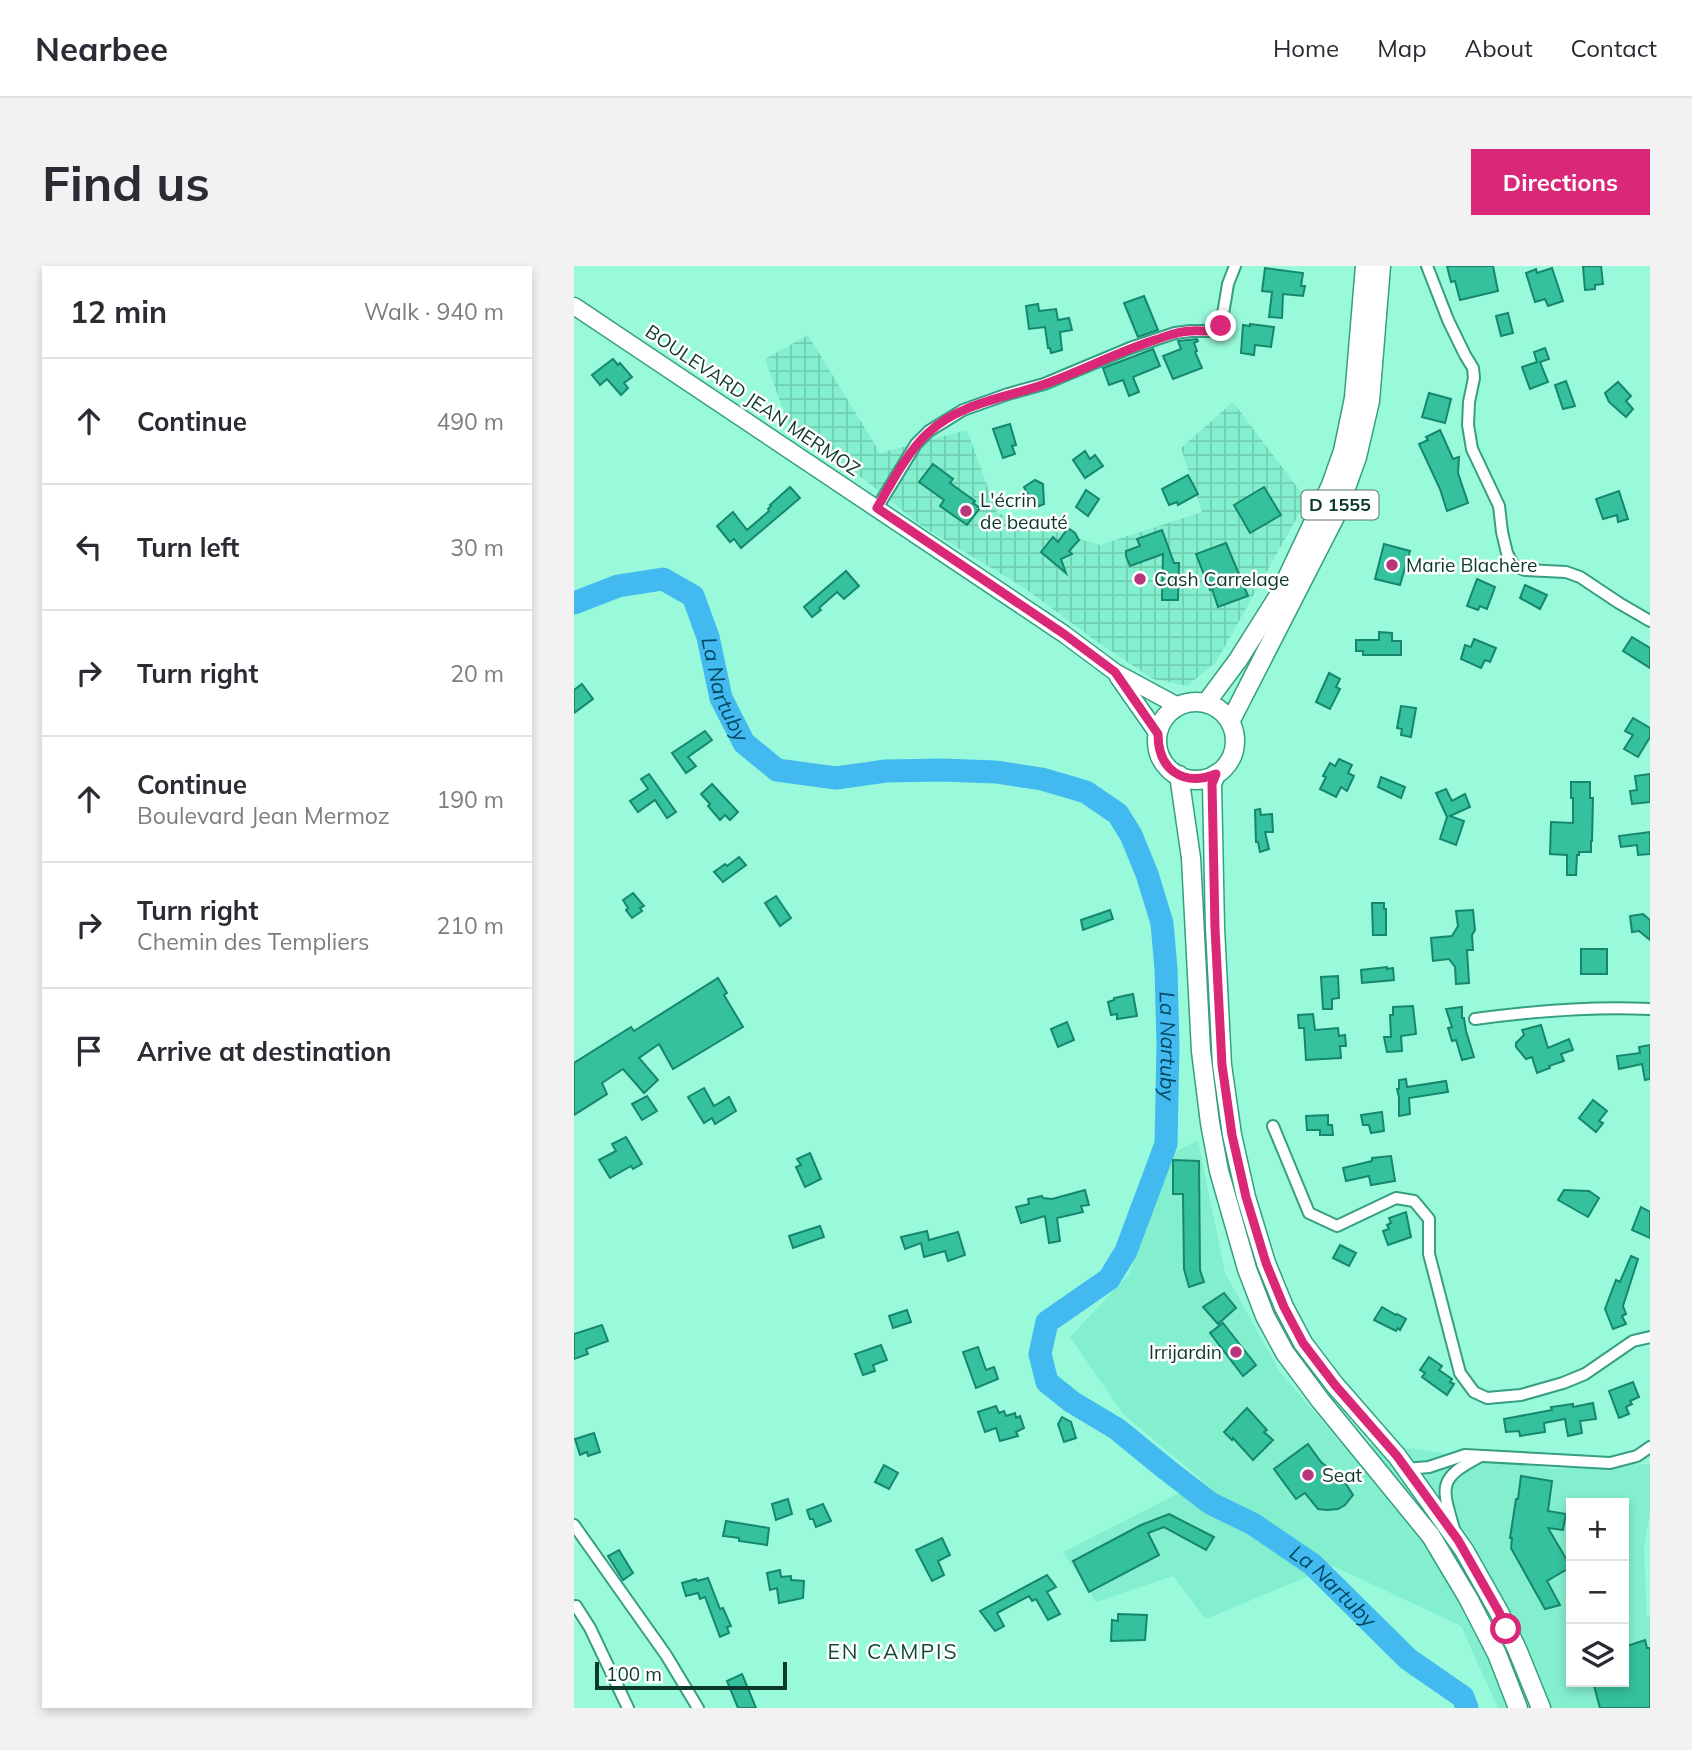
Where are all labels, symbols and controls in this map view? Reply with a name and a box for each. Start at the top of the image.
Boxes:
text: Nearbee [35,28,168,69]
text: Home [1273,33,1339,63]
text: Map [1377,33,1427,63]
text: About [1465,33,1533,63]
text: Contact [1571,33,1657,63]
button: Directions [1471,149,1650,215]
text: Find us [42,152,210,213]
text: 12 min [70,293,167,331]
text: Walk · 940 m [364,297,504,326]
route end [1205,310,1236,341]
street label: BOULEVARD JEAN MERMOZ [641,319,865,481]
icon: ahead [70,402,108,440]
text: Continue [137,405,247,438]
text: 490 m [436,407,504,436]
place label: L'écrin de beauté [980,488,1068,534]
road number: D 1555 [1302,491,1378,520]
marker: L'écrin de beauté [958,503,974,519]
icon: left [70,528,108,566]
text: Turn left [137,531,239,564]
text: 30 m [450,533,504,562]
place label: Marie Blachère [1406,553,1537,577]
marker: Marie Blachère [1384,557,1400,573]
place label: Cash Carrelage [1154,567,1289,591]
marker: Cash Carrelage [1132,571,1148,587]
water label: La Nartuby [696,635,755,746]
icon: right [70,654,108,692]
text: Turn right [137,657,258,690]
text: 20 m [450,659,504,688]
text: Continue [137,768,247,801]
icon: ahead [70,780,108,818]
text: 190 m [436,785,504,814]
text: Boulevard Jean Mermoz [137,801,390,830]
text: Turn right [137,894,258,927]
icon: right [70,906,108,944]
text: 210 m [436,911,504,940]
text: Chemin des Templiers [137,927,369,956]
water label: La Nartuby [1155,991,1182,1102]
icon: arrive [70,1032,108,1070]
text: Arrive at destination [137,1035,392,1068]
place label: Irrijardin [1149,1340,1222,1364]
marker: Irrijardin [1228,1344,1244,1360]
place label: Seat [1322,1463,1363,1487]
marker: Seat [1300,1467,1316,1483]
map controls [1566,1498,1629,1687]
button: + [1566,1498,1629,1561]
water label: La Nartuby [1285,1539,1383,1633]
button: − [1566,1561,1629,1624]
route start [1490,1613,1521,1644]
button: layers [1566,1624,1629,1687]
district label: EN CAMPIS [827,1638,959,1664]
scale bar [595,1659,788,1691]
text: 100 m [606,1662,662,1686]

